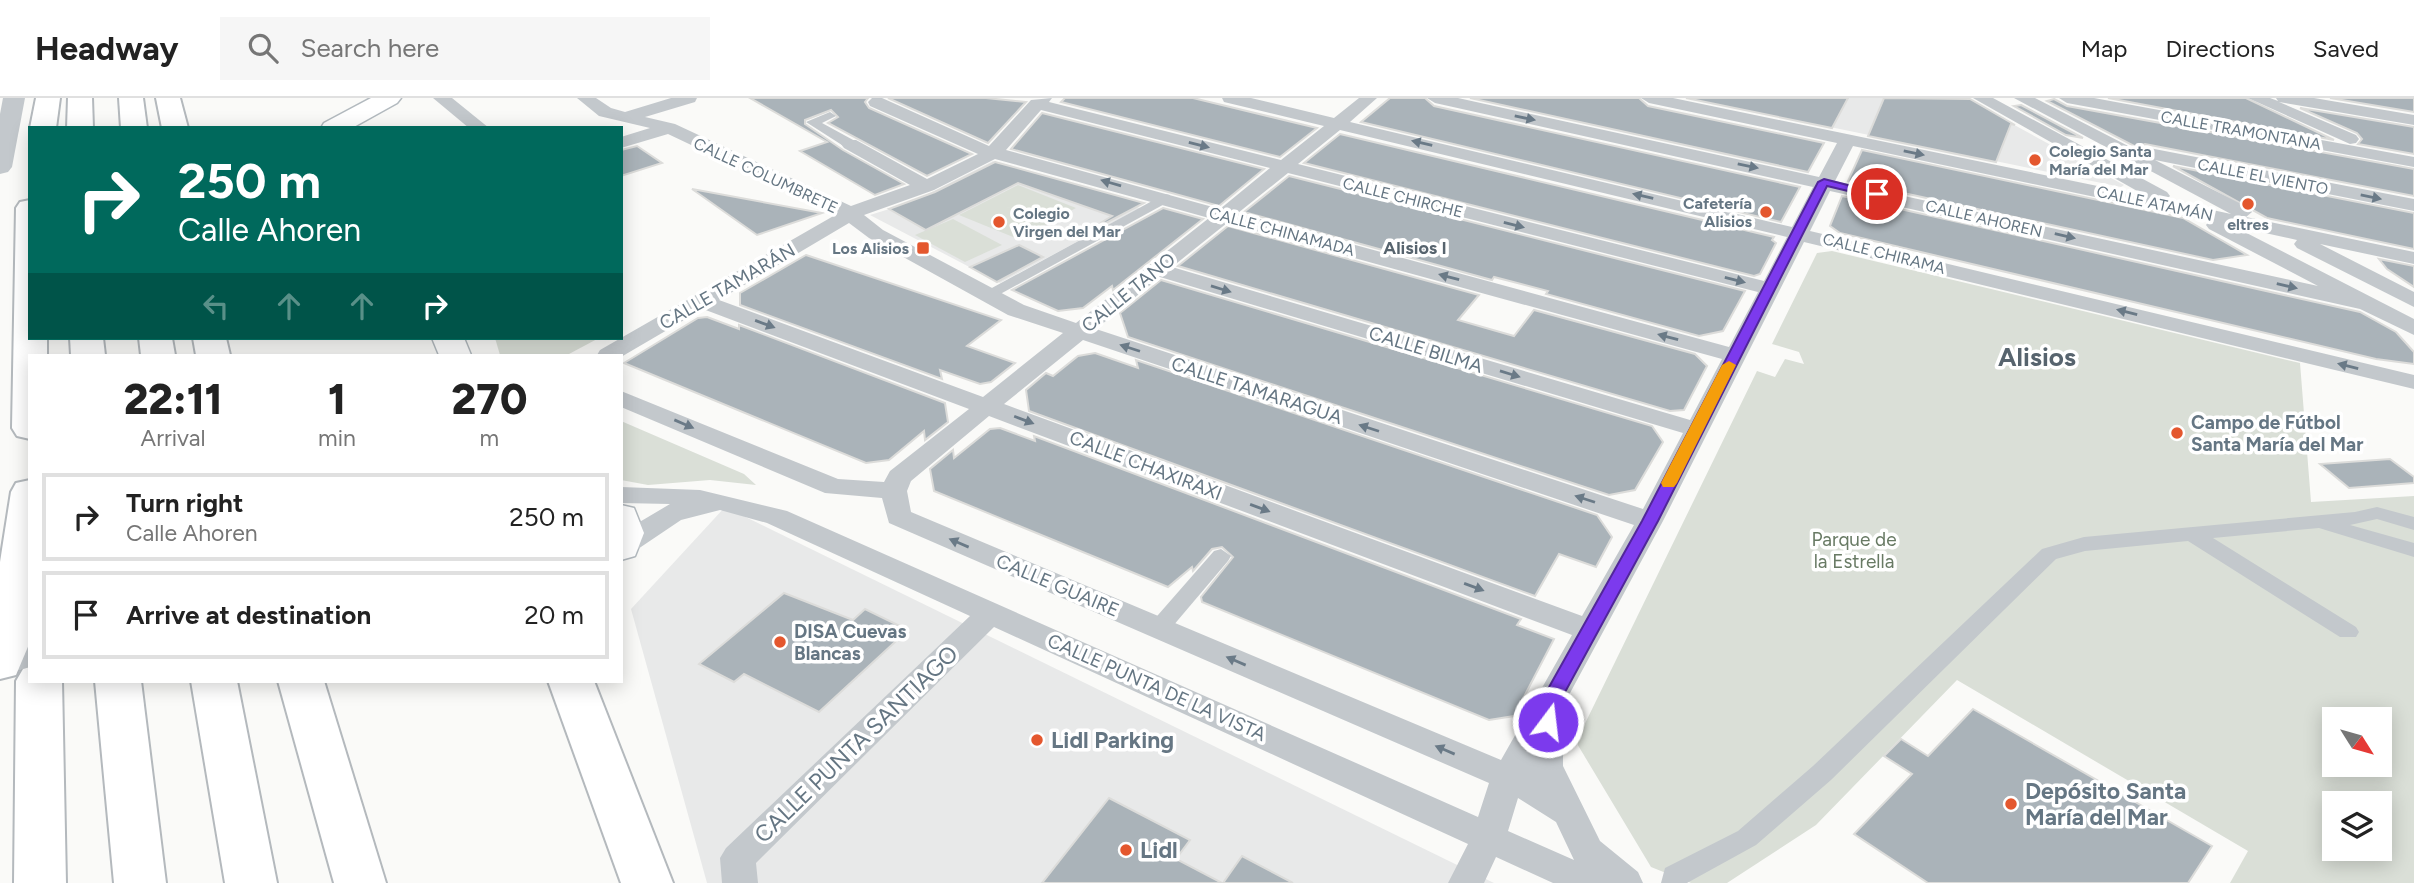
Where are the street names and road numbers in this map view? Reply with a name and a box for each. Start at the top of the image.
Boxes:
street label: CALLE TRAMONTANA [2159,107,2323,154]
street label: CALLE COLUMBRETE [691,134,841,217]
street label: CALLE EL VIENTO [2196,155,2330,198]
street label: CALLE CHIRCHE [1341,173,1465,222]
street label: CALLE ATAMÁN [2095,182,2215,225]
street label: CALLE AHOREN [1923,196,2044,241]
street label: CALLE CHINAMADA [1207,203,1357,260]
street label: CALLE CHIRAMA [1821,229,1947,278]
street label: CALLE TAMARÁN [655,238,799,335]
street label: CALLE TANO [1077,248,1180,337]
street label: CALLE BILMA [1366,321,1486,378]
street label: CALLE TAMARAGUA [1168,352,1345,429]
street label: CALLE CHAXIRAXI [1066,426,1225,505]
street label: CALLE GUAIRE [993,549,1123,622]
street label: CALLE PUNTA DE LA VISTA [1044,629,1270,746]
street label: CALLE PUNTA SANTIAGO [748,639,964,849]

